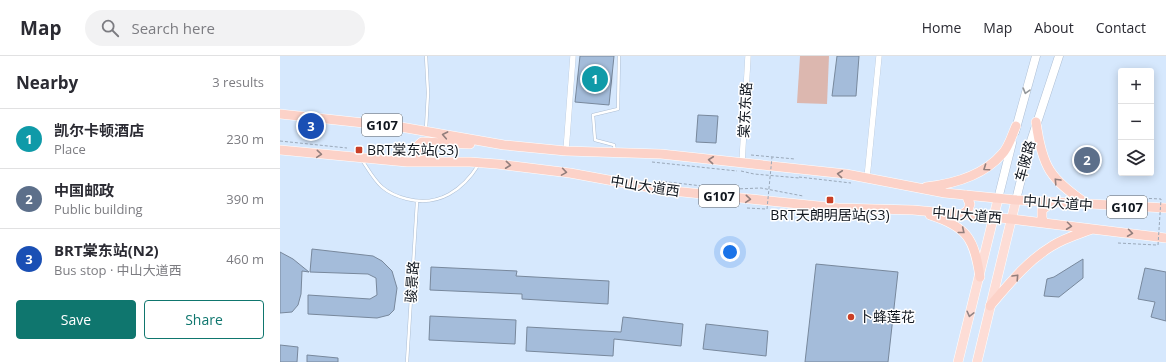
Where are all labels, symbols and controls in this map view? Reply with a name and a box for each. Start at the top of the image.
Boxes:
search box [85,10,365,46]
text: Map [20,15,61,41]
icon: search [99,17,121,39]
text: Search here [131,18,215,38]
text: Home [922,18,961,37]
text: Map [983,18,1012,37]
text: About [1034,18,1074,37]
text: Contact [1096,18,1146,37]
pin: 1 [582,64,608,94]
map controls [1118,68,1154,176]
button: + [1118,68,1154,104]
text: Nearby [16,71,78,94]
text: 3 results [212,73,264,91]
street label: 棠东东路 [734,82,755,138]
one-way arrow [1022,87,1031,94]
button: − [1118,104,1154,140]
pin: 3 [298,111,324,141]
road number: G107 [362,114,402,136]
text: 凯尔卡顿酒店 [54,120,144,140]
text: 1 [25,130,33,148]
text: 230 m [226,130,264,148]
one-way arrow [442,131,448,140]
street label: 车陂路 [1010,138,1039,184]
text: Place [54,140,86,158]
place label: BRT棠东站(S3) [367,140,458,159]
button: layers [1118,140,1154,176]
marker: BRT棠东站(S3) [354,145,364,155]
pin: 2 [1074,145,1100,175]
one-way arrow [316,149,322,158]
one-way arrow [708,156,714,165]
one-way arrow [505,160,511,169]
one-way arrow [983,163,990,170]
one-way arrow [561,167,567,176]
one-way arrow [837,169,843,178]
street label: 中山大道西 [609,171,681,200]
one-way arrow [1054,178,1062,186]
text: 中国邮政 [54,180,114,200]
road number: G107 [699,185,739,207]
text: 2 [25,190,33,208]
text: 390 m [226,190,264,208]
street label: 中山大道中 [1022,191,1094,214]
one-way arrow [745,194,751,203]
marker: BRT天朗明居站(S3) [825,195,835,205]
road number: G107 [1107,196,1147,218]
text: Public building [54,200,143,218]
street label: 中山大道西 [931,202,1003,227]
place label: BRT天朗明居站(S3) [770,205,890,224]
one-way arrow [1066,221,1072,230]
one-way arrow [957,226,964,233]
one-way arrow [1127,228,1133,237]
text: BRT棠东站(N2) [54,240,159,260]
your location [720,242,740,262]
text: 3 [25,250,33,268]
text: 460 m [226,250,264,268]
street label: 骏景路 [401,260,422,304]
text: Bus stop · 中山大道西 [54,261,182,279]
one-way arrow [1011,274,1018,281]
button: Save [16,300,136,339]
button: Share [144,300,264,339]
place label: 卜蜂莲花 [859,307,915,326]
one-way arrow [966,311,975,318]
marker: 卜蜂莲花 [846,312,856,322]

